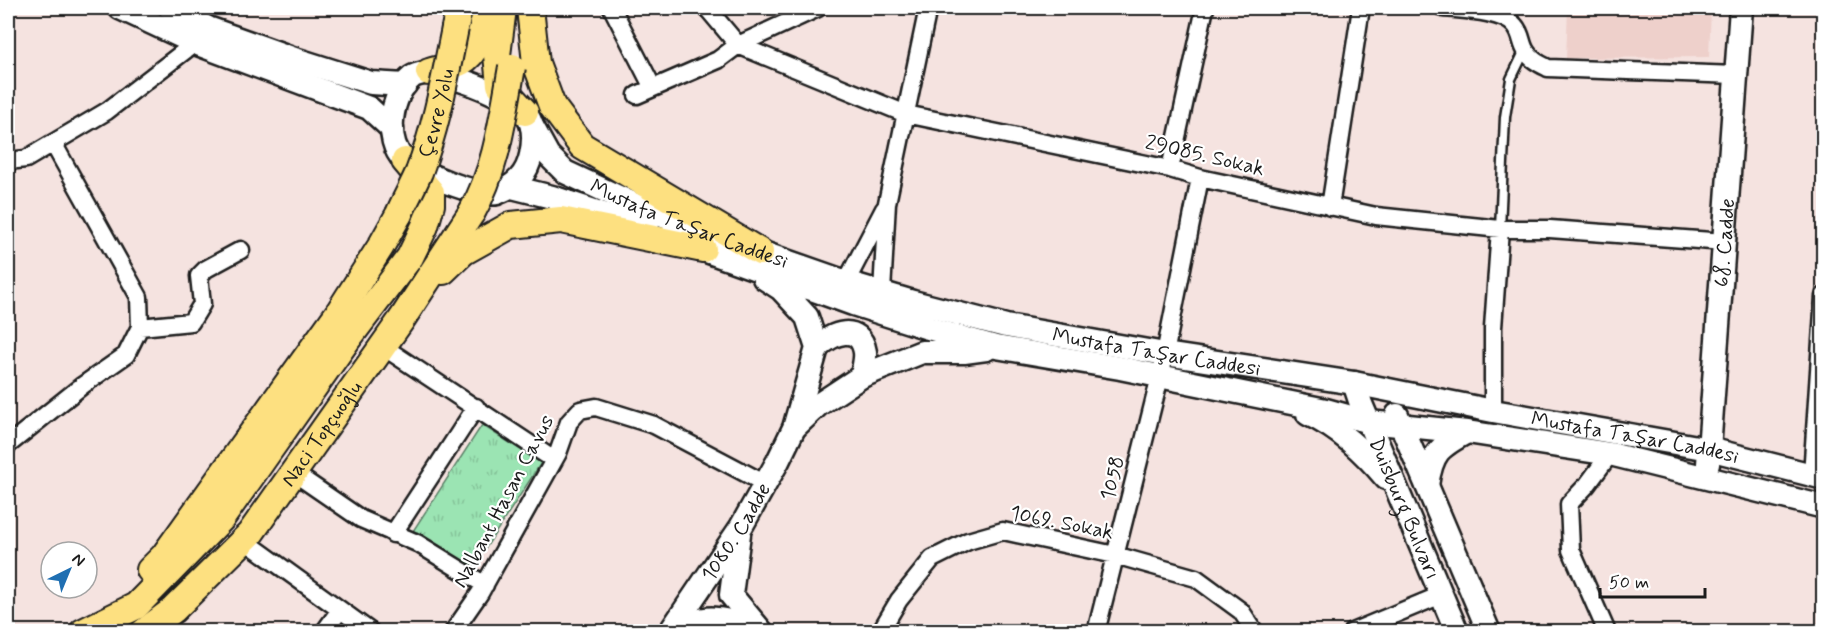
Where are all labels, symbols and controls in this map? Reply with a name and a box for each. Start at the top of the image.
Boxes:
street label: Çevre Yolu [412,66,462,162]
street label: 29085. Sokak [1142,129,1267,183]
street label: Mustafa Taşar Caddesi [585,173,792,276]
street label: 68. Cadde [1708,197,1742,288]
street label: Mustafa Taşar Caddesi [1050,321,1263,384]
street label: Naci Topçuoğlu [275,375,369,493]
street label: Mustafa Taşar Caddesi [1529,405,1742,471]
street label: Nalbant Hasan Cavus [446,410,561,593]
street label: Duisburg Bulvarı [1361,433,1446,584]
street label: 1058 [1094,453,1132,503]
street label: 1080. Cadde [695,478,778,587]
street label: 1069. Sokak [1008,499,1116,547]
north arrow [39,540,99,600]
text: N [67,549,89,571]
scale bar [1600,561,1705,599]
text: 50 m [1609,571,1649,595]

